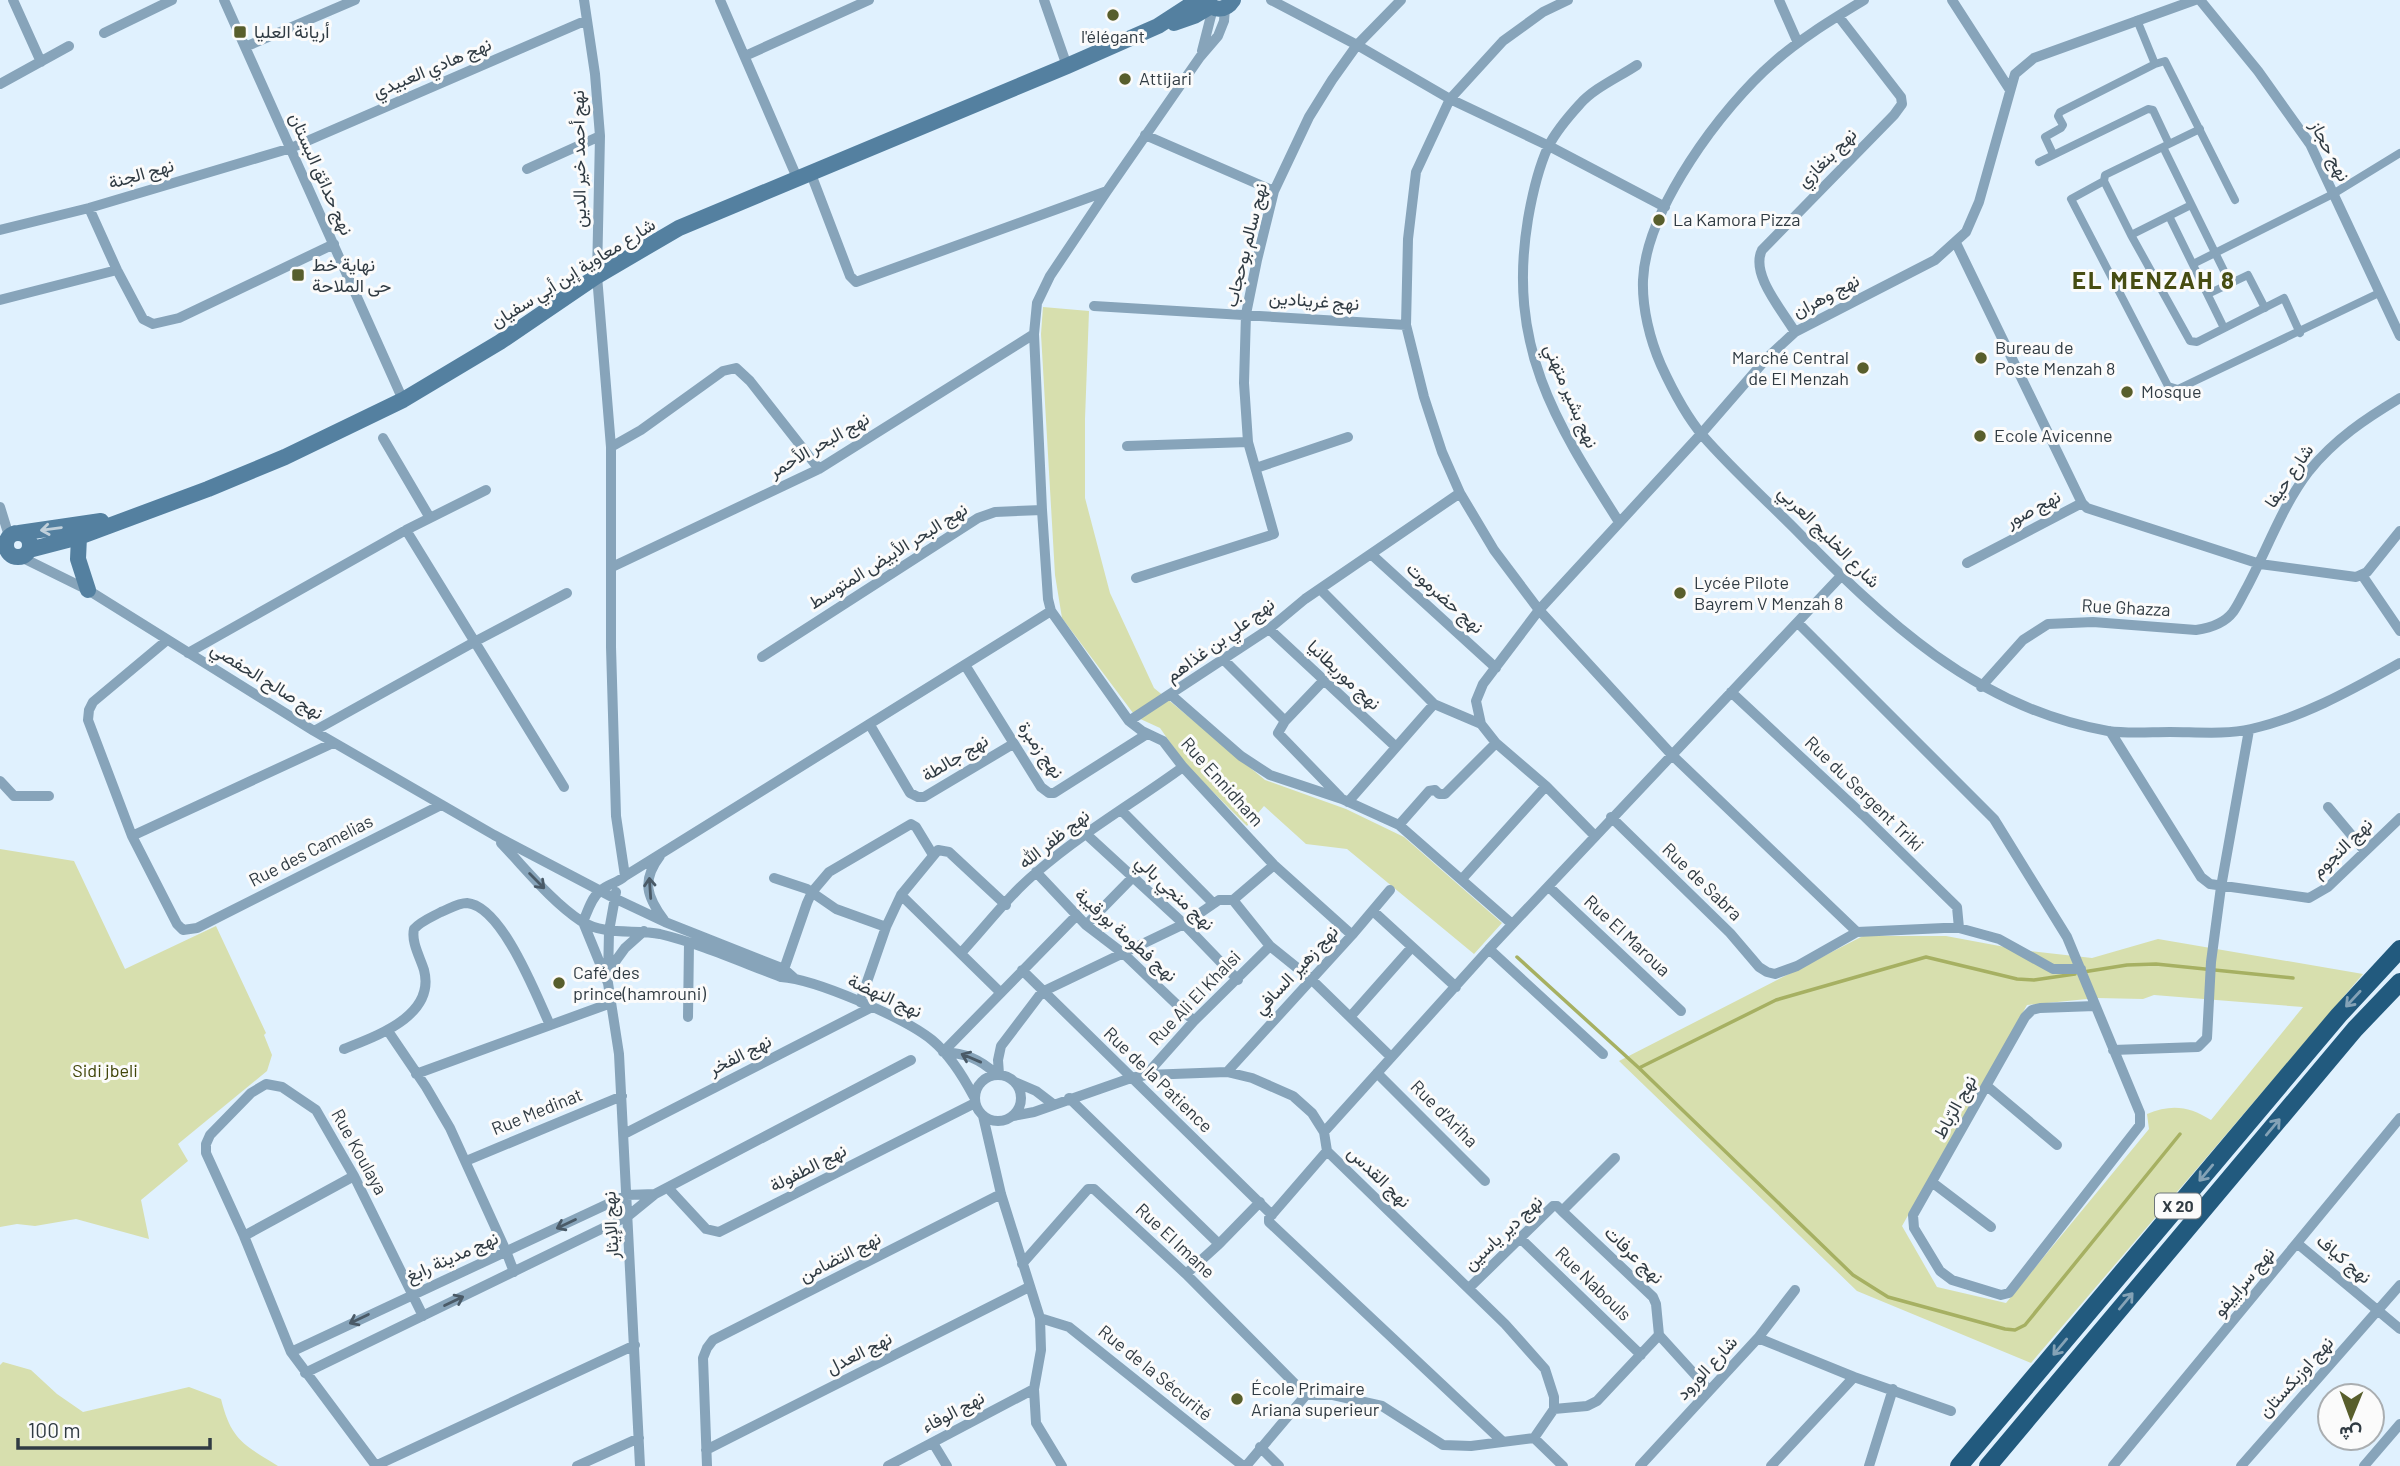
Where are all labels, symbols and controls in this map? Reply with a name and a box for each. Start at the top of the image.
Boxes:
marker: l'élégant [1105,7,1121,23]
place label: أريانة العليا [254,20,329,43]
marker: أريانة العليا [232,24,248,40]
place label: l'élégant [1081,25,1145,47]
street label: نهج هادي العبيدي [369,32,496,107]
place label: Attijari [1139,67,1192,89]
marker: Attijari [1117,71,1133,87]
street label: نهج أحمد خير الدين [566,90,592,228]
street label: نهج حدائق البستان [283,109,359,239]
street label: نهج حجاز [2304,116,2356,186]
street label: نهج بنغازي [1792,123,1864,195]
street label: نهج الجنة [105,153,177,195]
street label: نهج سالم بوحجاب [1219,180,1273,310]
place label: La Kamora Pizza [1673,208,1801,230]
street label: شارع معاوية إبن أبي سفيان [486,212,662,336]
marker: La Kamora Pizza [1651,212,1667,228]
place label: نهاية خط حى الملاحة [312,253,391,297]
district label: EL MENZAH 8 [2072,265,2236,294]
marker: نهاية خط حى الملاحة [290,267,306,283]
street label: نهج وهران [1788,268,1864,324]
street label: نهج غرينادين [1268,286,1360,316]
place label: Bureau de Poste Menzah 8 [1995,336,2115,379]
street label: نهج بشير متهني [1535,340,1604,453]
place label: Marché Central de El Menzah [1732,346,1849,389]
marker: Bureau de Poste Menzah 8 [1973,350,1989,366]
marker: Marché Central de El Menzah [1855,360,1871,376]
place label: Mosque [2141,380,2202,402]
marker: Mosque [2119,384,2135,400]
street label: نهج البحر الأحمر [764,407,874,484]
place label: Ecole Avicenne [1994,424,2113,446]
marker: Ecole Avicenne [1972,428,1988,444]
street label: شارع حيفا [2259,439,2319,513]
street label: شارع الخليج العربي [1770,481,1885,596]
street label: نهج صور [2000,484,2065,534]
street label: نهج البحر الأبيض المتوسط [804,497,972,615]
one-way arrow [40,522,63,535]
street label: نهج حضرموت [1401,557,1489,639]
place label: Lycée Pilote Bayrem V Menzah 8 [1694,571,1843,614]
marker: Lycée Pilote Bayrem V Menzah 8 [1672,585,1688,601]
street label: نهج علي بن غذاهم [1161,592,1281,690]
street label: Rue Ghazza [2081,594,2171,620]
street label: نهج موريطانيا [1302,635,1386,715]
street label: نهج صالح الحفصي [204,637,328,728]
street label: نهج زمبرة [1013,717,1069,783]
street label: نهج جالطة [917,729,993,787]
street label: Rue du Sergent Triki [1801,731,1929,856]
street label: Rue Ennidham [1177,732,1269,830]
street label: نهج ظفر الله [1014,804,1094,874]
street label: Rue des Camelias [245,809,376,891]
street label: نهج النجوم [2306,813,2378,883]
street label: Rue de Sabra [1658,838,1747,925]
street label: نهج منجي بالي [1128,850,1220,938]
one-way arrow [529,872,546,889]
one-way arrow [643,877,656,900]
street label: نهج فطومة بورقيبة [1070,883,1182,987]
street label: Rue El Maroua [1580,890,1675,981]
street label: نهج زهير السافي [1248,920,1346,1022]
street label: Rue Ali El Khalsi [1144,945,1245,1049]
place label: Café des prince(hamrouni) [573,961,706,1004]
street label: نهج النهضة [844,968,926,1024]
marker: Café des prince(hamrouni) [551,975,567,991]
one-way arrow [2345,990,2362,1007]
street label: Rue de la Patience [1100,1022,1218,1137]
street label: نهج الفخر [704,1029,776,1081]
one-way arrow [961,1051,983,1064]
park label: Sidi jbeli [72,1059,138,1081]
street label: نهج الرّباط [1928,1071,1982,1143]
street label: Rue d'Ariha [1407,1075,1483,1151]
street label: Rue Medinat [488,1083,585,1139]
street label: Rue Koulaya [327,1105,392,1198]
one-way arrow [2265,1119,2281,1137]
street label: نهج الطفولة [766,1138,850,1198]
street label: نهج القدس [1342,1141,1416,1213]
one-way arrow [2198,1163,2214,1181]
street label: نهج الإيثار [597,1190,625,1261]
street label: نهج دير ياسين [1458,1190,1548,1276]
road number: X 20 [2155,1194,2201,1218]
street label: Rue El Imane [1131,1198,1220,1283]
one-way arrow [556,1217,577,1231]
street label: نهج عرفات [1599,1221,1669,1289]
street label: نهج مدينة رابغ [402,1226,502,1288]
street label: نهج التضامن [795,1226,885,1288]
street label: نهج كياف [2311,1229,2377,1289]
street label: Rue Nabouls [1551,1242,1636,1325]
street label: نهج سراييفو [2208,1242,2280,1322]
one-way arrow [443,1293,464,1307]
one-way arrow [2118,1293,2134,1311]
one-way arrow [349,1313,370,1326]
street label: Rue de la Sécurité [1094,1320,1217,1425]
street label: نهج العدل [822,1326,896,1380]
street label: شارع الورود [1671,1331,1743,1405]
street label: نهج اوزبكستان [2253,1331,2339,1423]
one-way arrow [2052,1337,2068,1355]
place label: École Primaire Ariana superieur [1251,1377,1380,1420]
north arrow [2316,1382,2386,1452]
street label: نهج الوفاء [917,1386,989,1438]
marker: École Primaire Ariana superieur [1229,1391,1245,1407]
scale bar [18,1406,210,1450]
text: 100 m [28,1417,81,1442]
text: ش [2339,1422,2362,1446]

